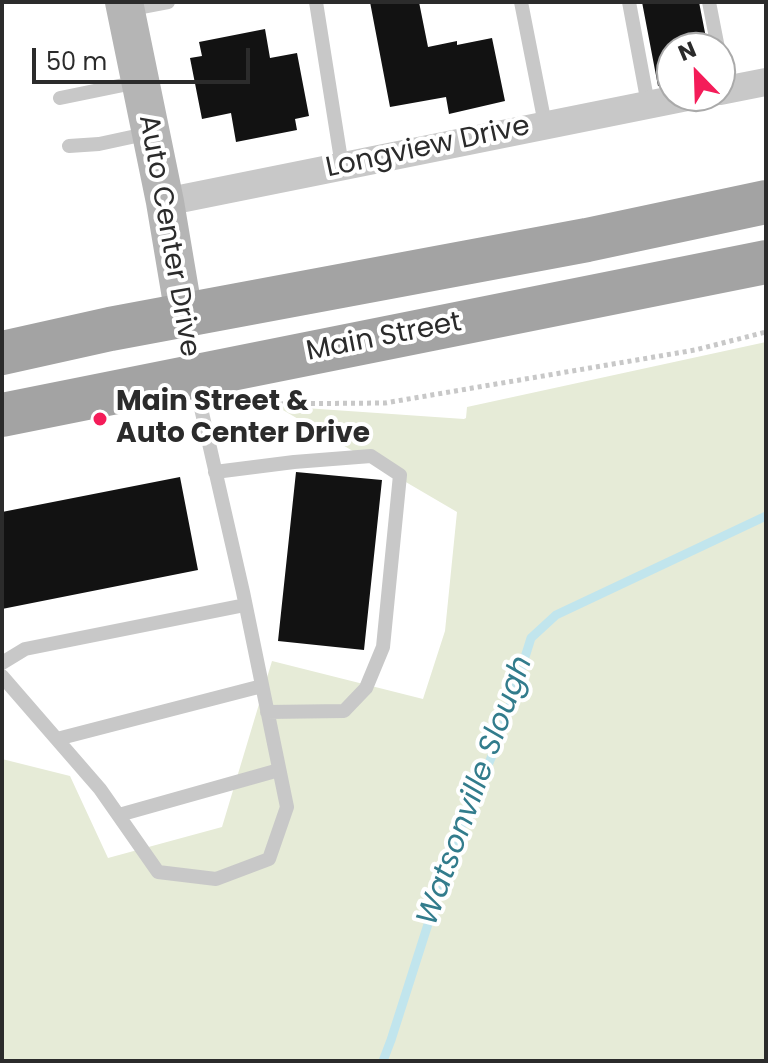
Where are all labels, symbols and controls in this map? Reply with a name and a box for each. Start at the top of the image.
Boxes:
scale bar [36,32,254,82]
north arrow [656,32,736,112]
text: N [674,34,701,69]
text: 50 m [46,45,107,78]
street label: Longview Drive [323,110,533,186]
street label: Auto Center Drive [130,112,206,360]
street label: Main Street [304,307,464,369]
place label: Main Street & Auto Center Drive [116,386,370,452]
marker: Main Street & Auto Center Drive [91,410,109,428]
water label: Watsonville Slough [411,652,541,930]

